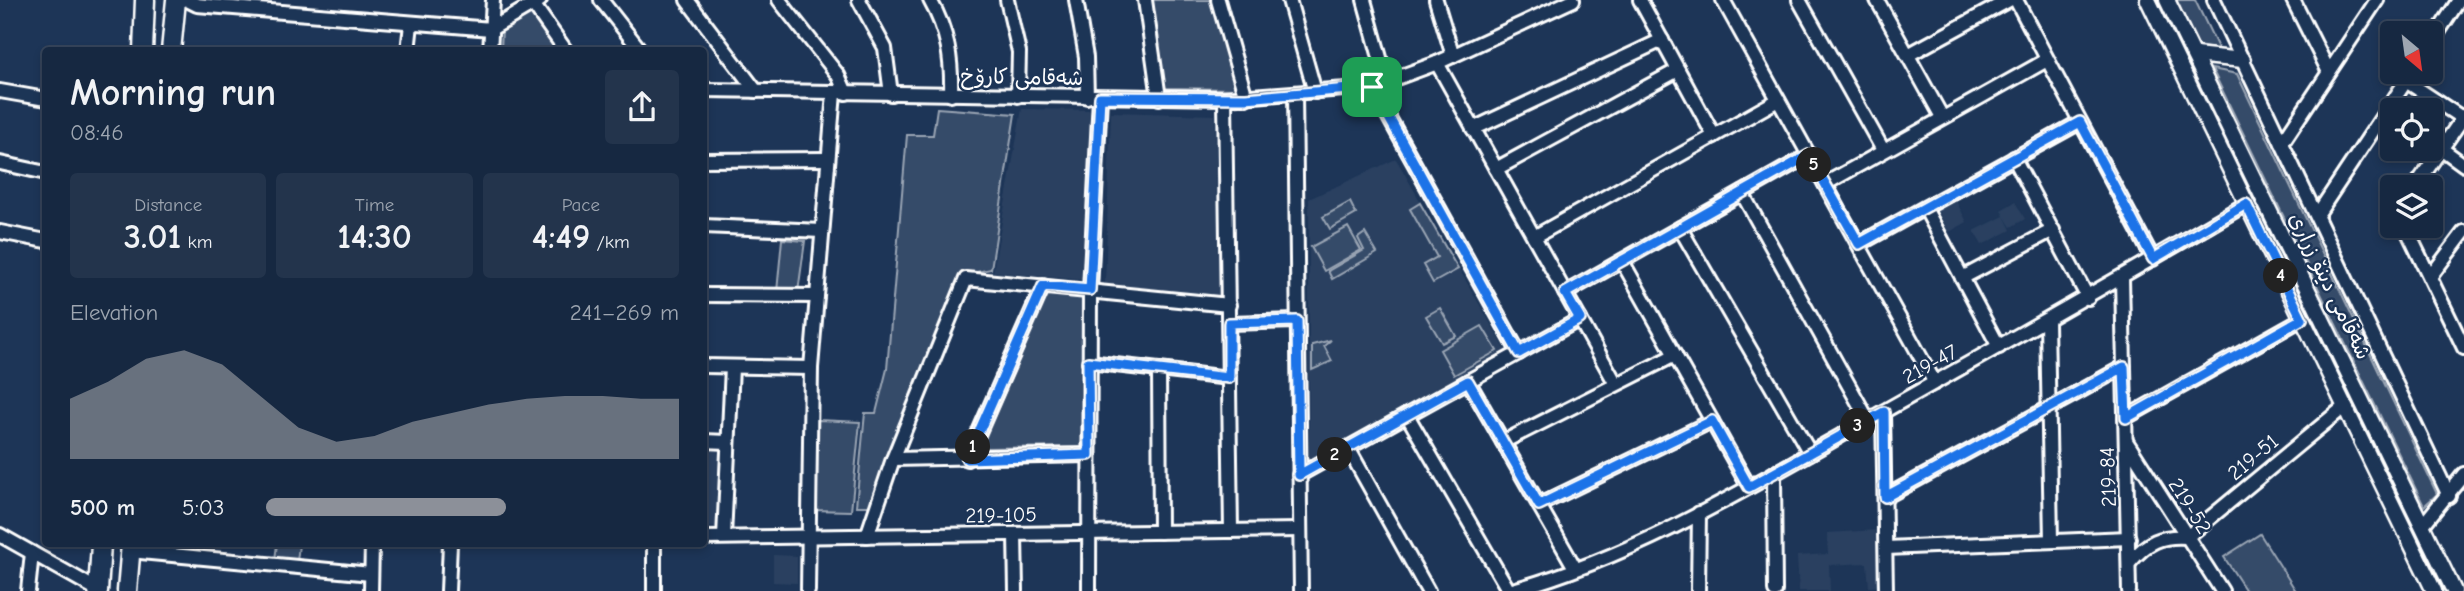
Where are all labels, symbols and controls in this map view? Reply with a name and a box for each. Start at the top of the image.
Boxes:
north arrow [2380,21,2443,84]
map controls [2380,21,2443,238]
pin [1342,57,1402,117]
street label: شەقامی کارۆخ [960,64,1084,92]
icon: arrive [1353,68,1391,106]
button: share [605,70,679,144]
text: Morning run [70,71,276,115]
button: locate [2380,98,2443,161]
text: 08:46 [70,119,124,146]
pin: 5 [1797,148,1832,182]
text: 5 [1808,153,1819,175]
button: layers [2380,175,2443,238]
text: Distance [134,194,202,216]
text: Time [355,194,394,216]
text: Pace [562,194,600,216]
street label: شەقامی دینۆ زراری [2282,209,2376,364]
text: 3.01 [124,216,181,257]
text: 14:30 [337,216,412,257]
text: 4:49 [532,216,590,257]
text: km [181,231,212,253]
text: /km [590,231,630,253]
pin: 4 [2264,258,2298,294]
text: 4 [2276,264,2285,286]
text: Elevation [70,299,158,326]
text: 241–269 m [570,299,679,326]
street label: 219-47 [1898,339,1962,389]
pin: 3 [1840,408,1876,444]
text: 3 [1853,414,1862,436]
street label: 219-51 [2223,429,2283,485]
pin: 1 [956,430,990,464]
text: 1 [969,435,976,457]
pin: 2 [1318,438,1352,472]
text: 2 [1330,443,1339,465]
street label: 219-84 [2095,447,2121,507]
street label: 219-52 [2164,474,2216,538]
text: 500 m [70,494,135,521]
text: 5:03 [182,494,224,521]
street label: 219-105 [965,502,1037,528]

